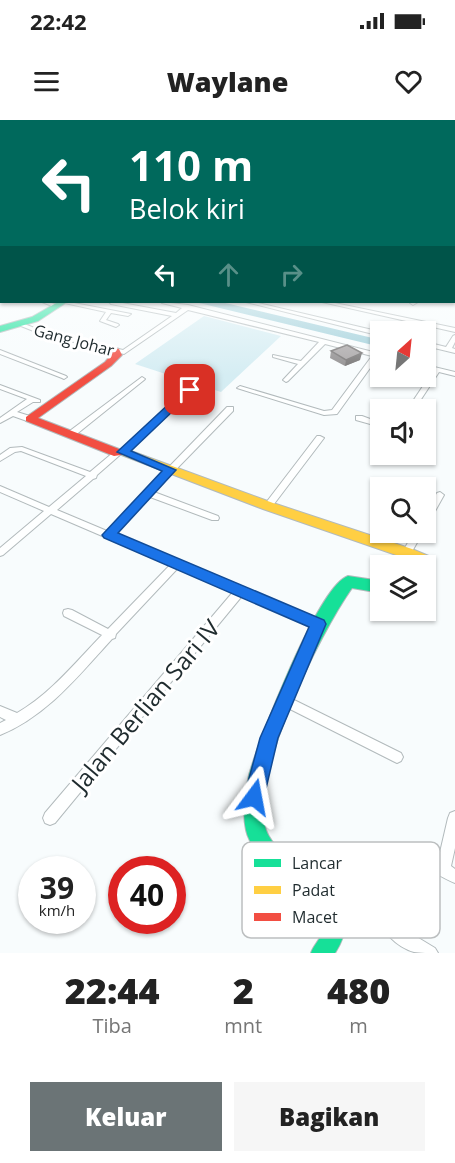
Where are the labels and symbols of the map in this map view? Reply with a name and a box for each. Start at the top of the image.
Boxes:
street label: Gang Johar [31,319,117,361]
north arrow [370,321,436,387]
pin [164,364,215,415]
street label: Jalan Berlian Sari IV [62,612,227,799]
position arrow [222,765,286,829]
legend [242,842,440,938]
text: Lancar [292,852,343,874]
speed limit sign: 40 [108,856,186,934]
text: Padat [292,879,335,901]
text: Macet [292,906,338,928]

